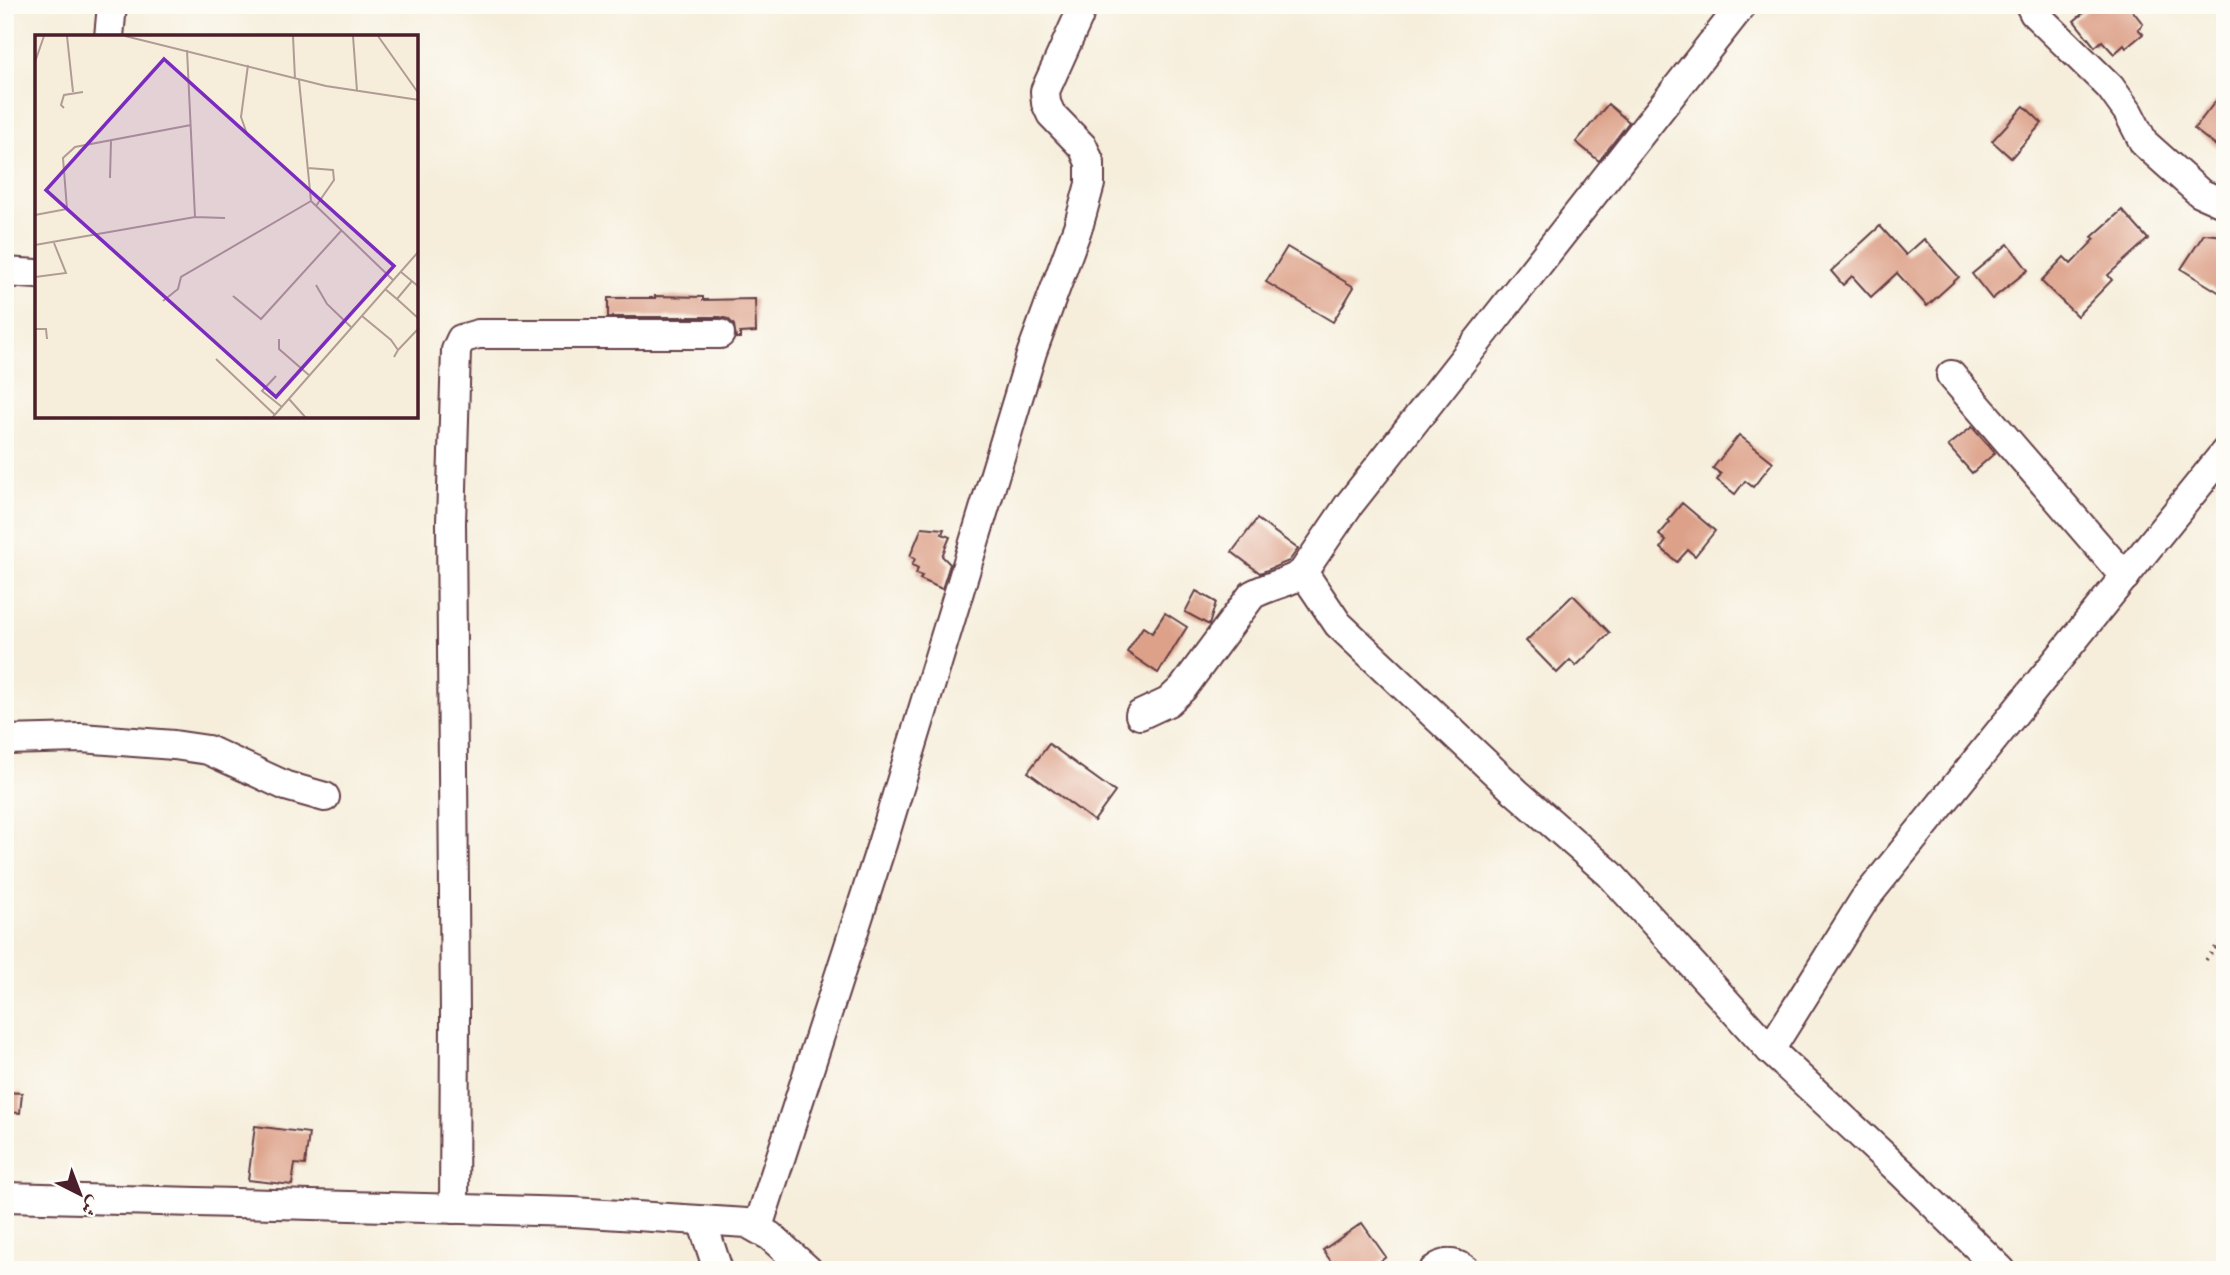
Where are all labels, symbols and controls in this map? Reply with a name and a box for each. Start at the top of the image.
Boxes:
inset map [35,35,418,418]
north arrow [46,1160,116,1230]
text: ش [75,1190,108,1223]

